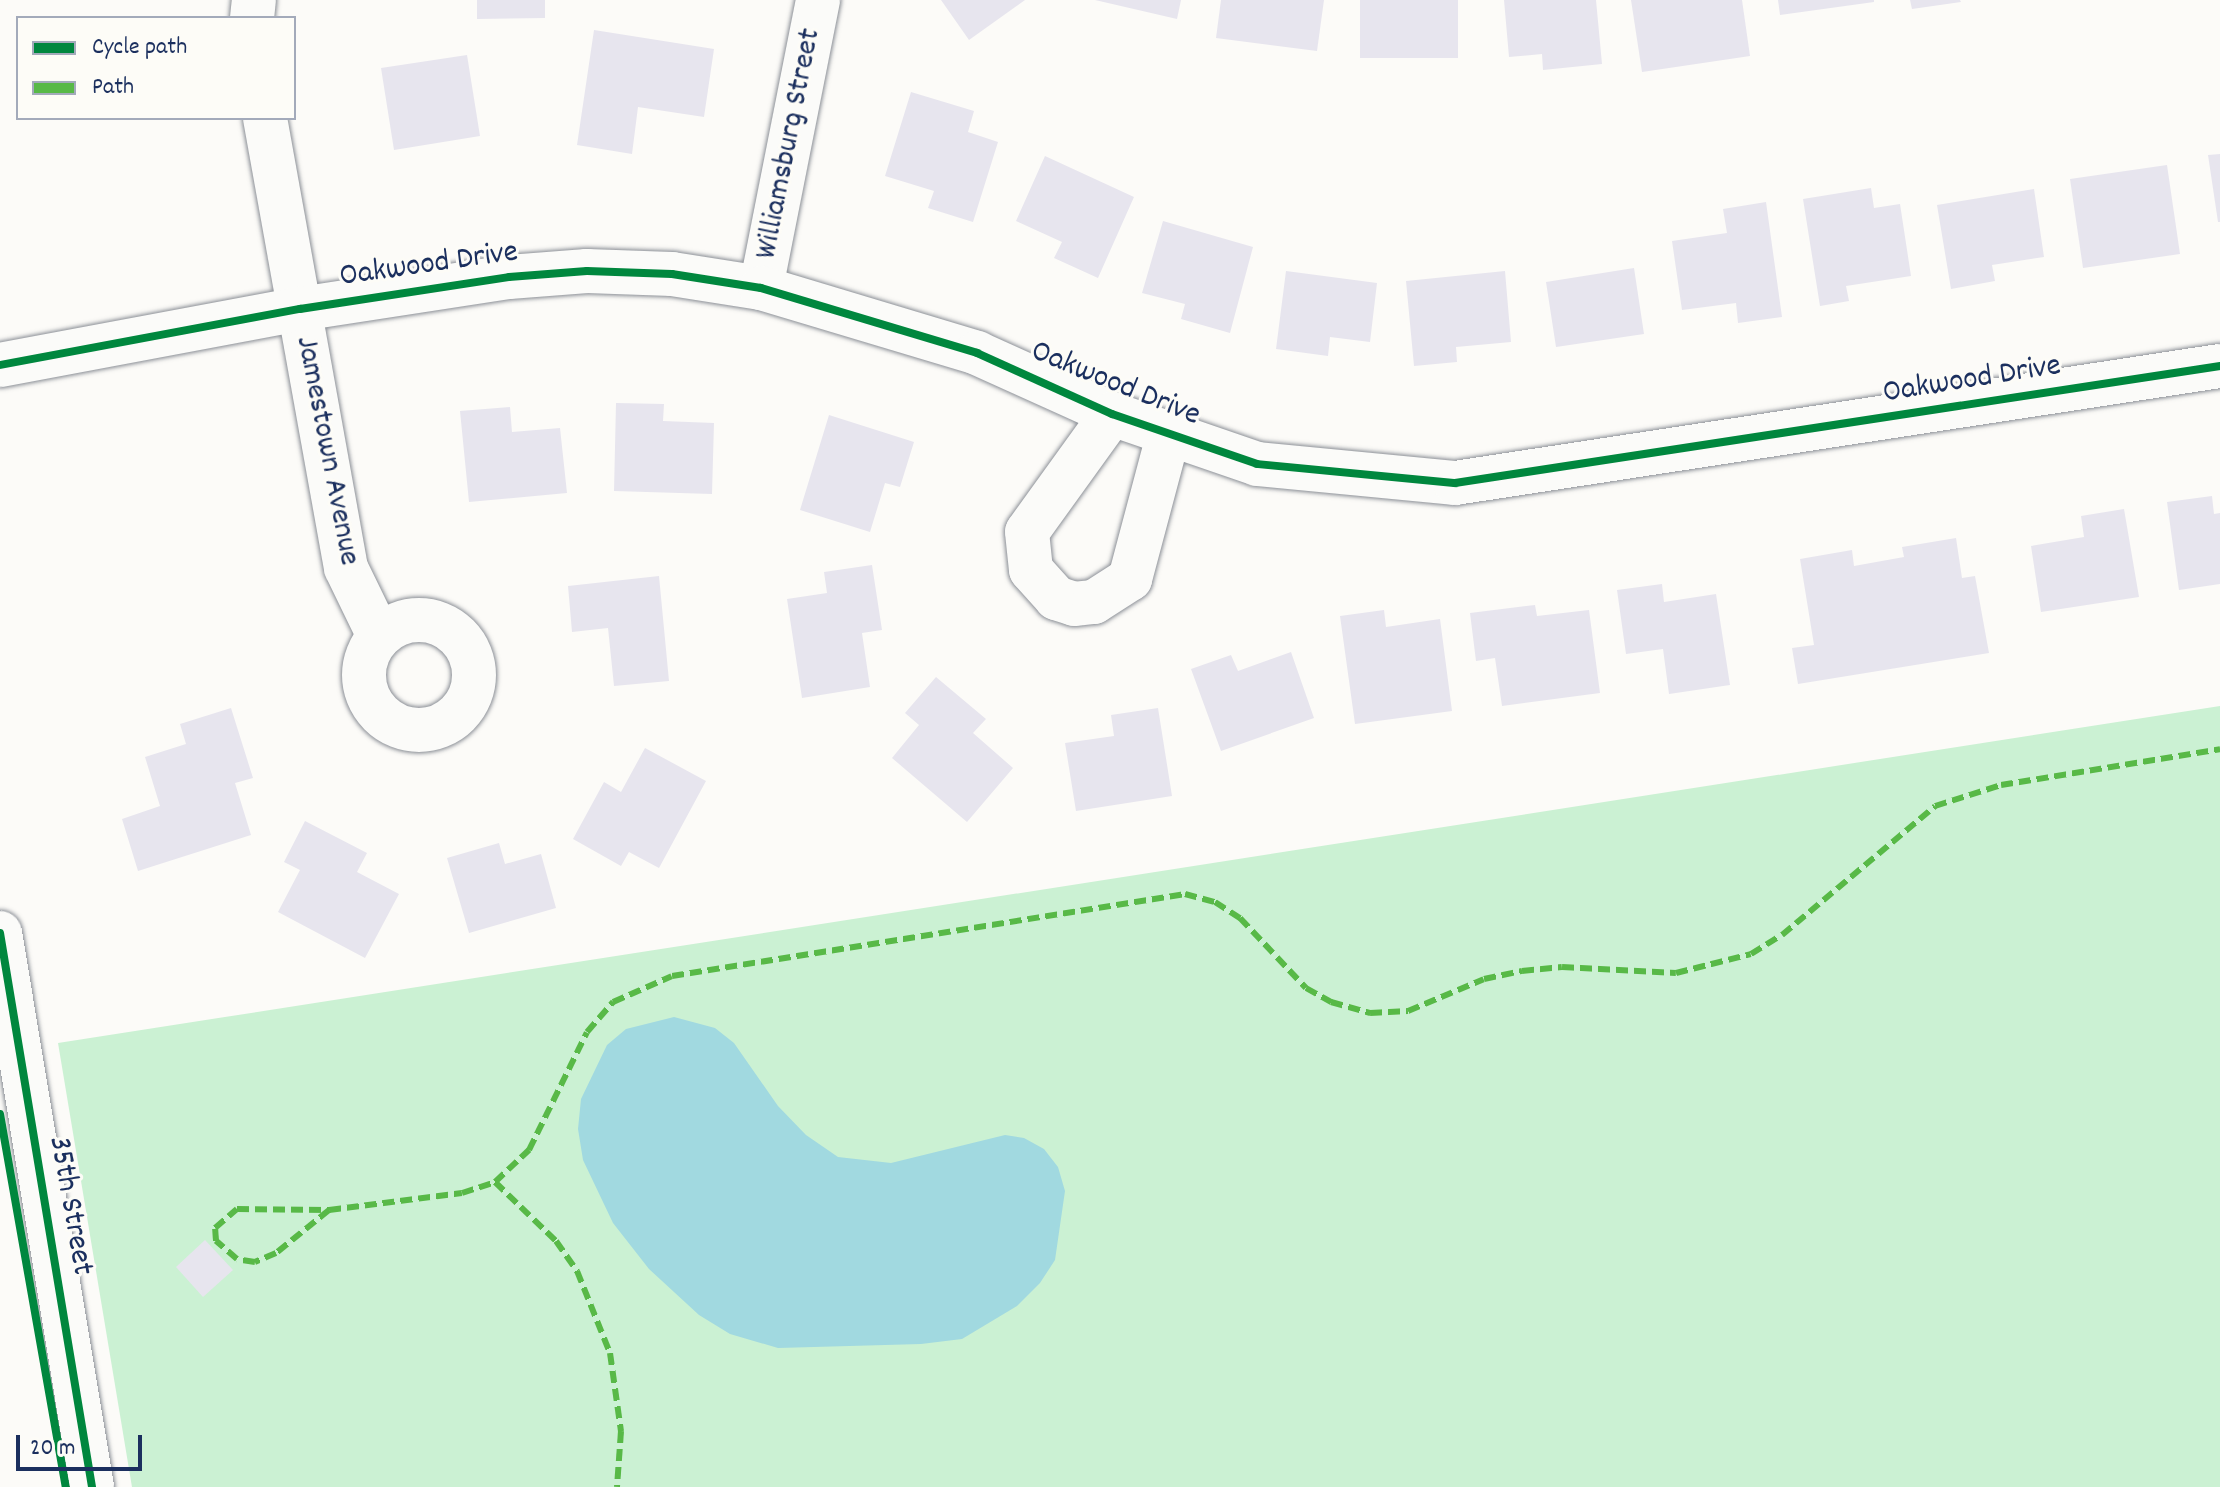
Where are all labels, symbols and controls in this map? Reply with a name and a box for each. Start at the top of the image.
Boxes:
legend [16,16,296,120]
street label: Williamsburg Street [749,25,831,263]
text: Cycle path [92,31,187,65]
text: Path [92,71,134,105]
street label: Oakwood Drive [337,234,521,298]
street label: Jamestown Avenue [285,333,367,569]
street label: Oakwood Drive [1025,334,1205,436]
street label: Oakwood Drive [1880,348,2064,414]
street label: 35th Street [38,1133,100,1279]
scale bar [20,1419,146,1469]
text: 20 m [30,1432,76,1466]

